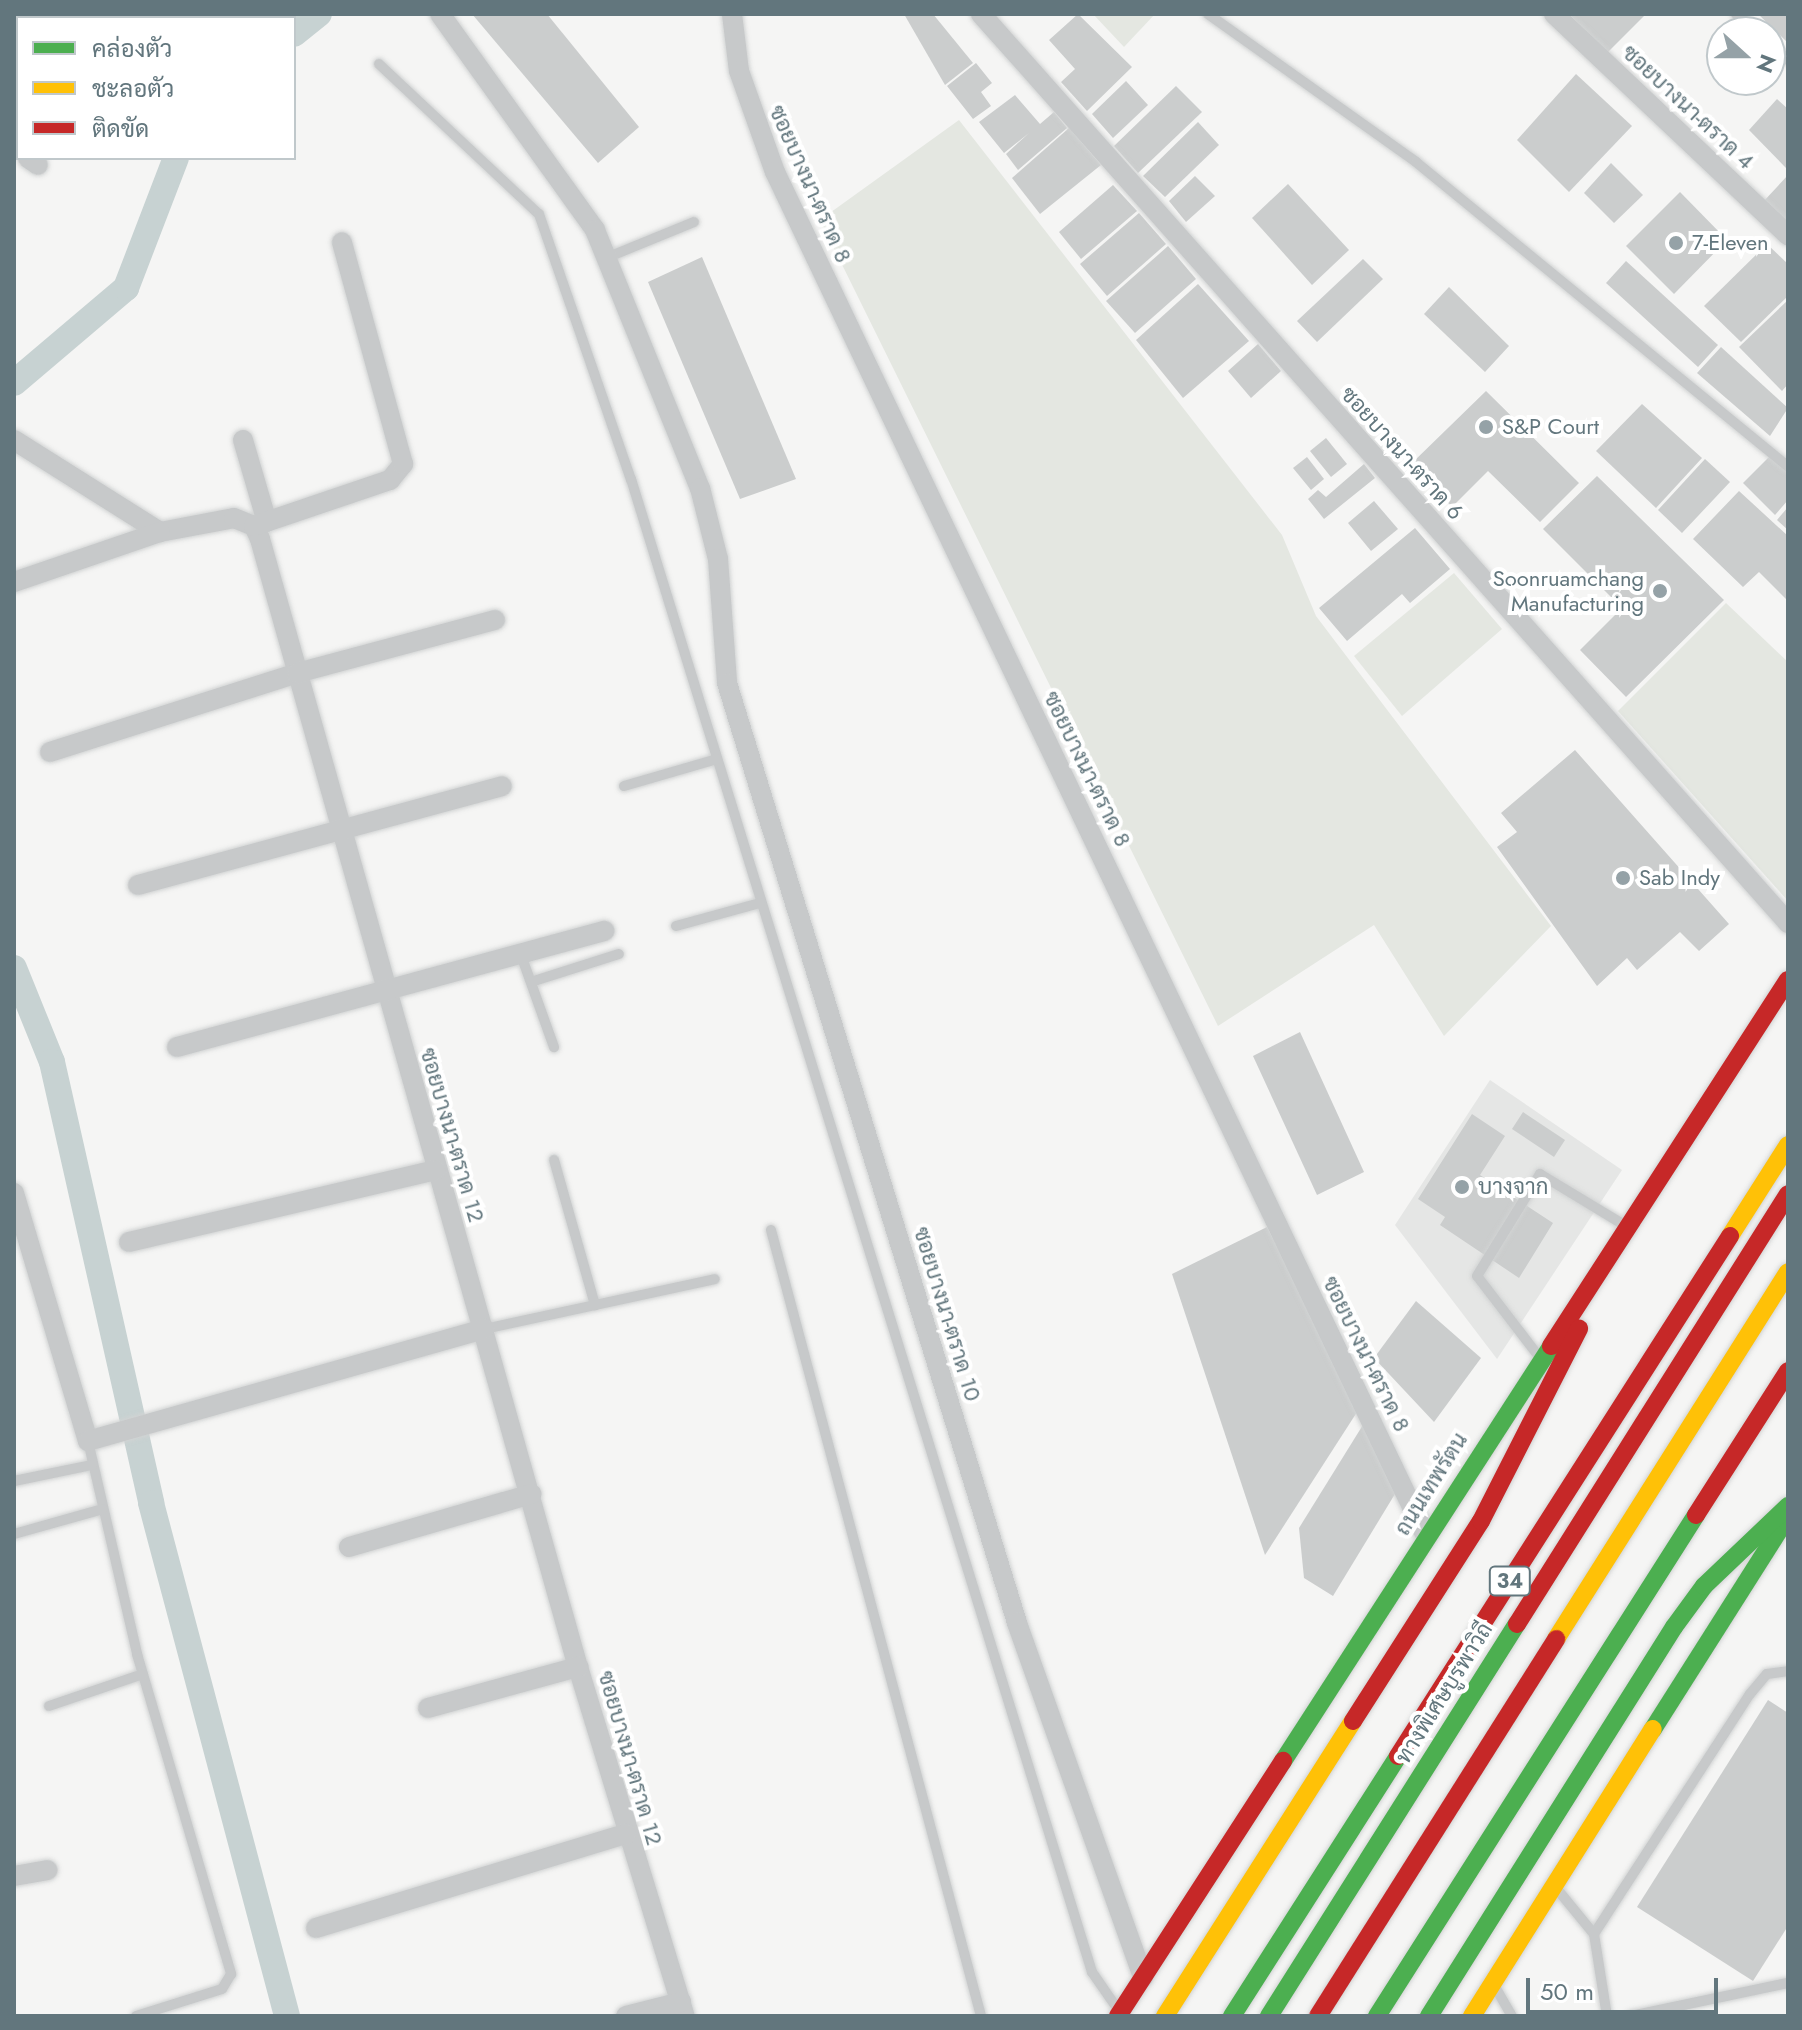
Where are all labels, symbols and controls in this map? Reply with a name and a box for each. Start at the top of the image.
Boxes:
legend [16,16,296,160]
north arrow [1706,16,1786,96]
text: คล่องตัว [92,31,172,66]
street label: ซอยบางนา-ตราด 4 [1617,39,1759,175]
text: N [1748,50,1785,78]
text: ชะลอตัว [92,71,174,106]
street label: ซอยบางนา-ตราด 8 [763,101,857,267]
text: ติดขัด [92,111,149,146]
place label: 7-Eleven [1692,230,1769,256]
marker: 7-Eleven [1667,234,1685,252]
street label: ซอยบางนา-ตราด 6 [1335,381,1469,525]
place label: S&P Court [1502,414,1599,440]
marker: S&P Court [1477,418,1495,436]
place label: Soonruamchang Manufacturing [1493,565,1644,616]
marker: Soonruamchang Manufacturing [1651,582,1669,600]
street label: ซอยบางนา-ตราด 8 [1038,687,1136,851]
place label: Sab Indy [1639,865,1720,891]
marker: Sab Indy [1614,869,1632,887]
street label: ซอยบางนา-ตราด 12 [415,1045,489,1225]
place label: บางจาก [1478,1174,1548,1200]
marker: บางจาก [1453,1178,1471,1196]
street label: ซอยบางนา-ตราด 10 [908,1224,986,1404]
street label: ซอยบางนา-ตราด 8 [1317,1272,1415,1436]
street label: ถนนเทพรัตน [1389,1428,1473,1540]
road number: 34 [1488,1565,1532,1597]
street label: ทางพิเศษบูรพาวิถี [1390,1618,1498,1768]
street label: ซอยบางนา-ตราด 12 [593,1668,667,1848]
scale bar [1530,1962,1722,2012]
text: 50 m [1540,1974,1594,2009]

